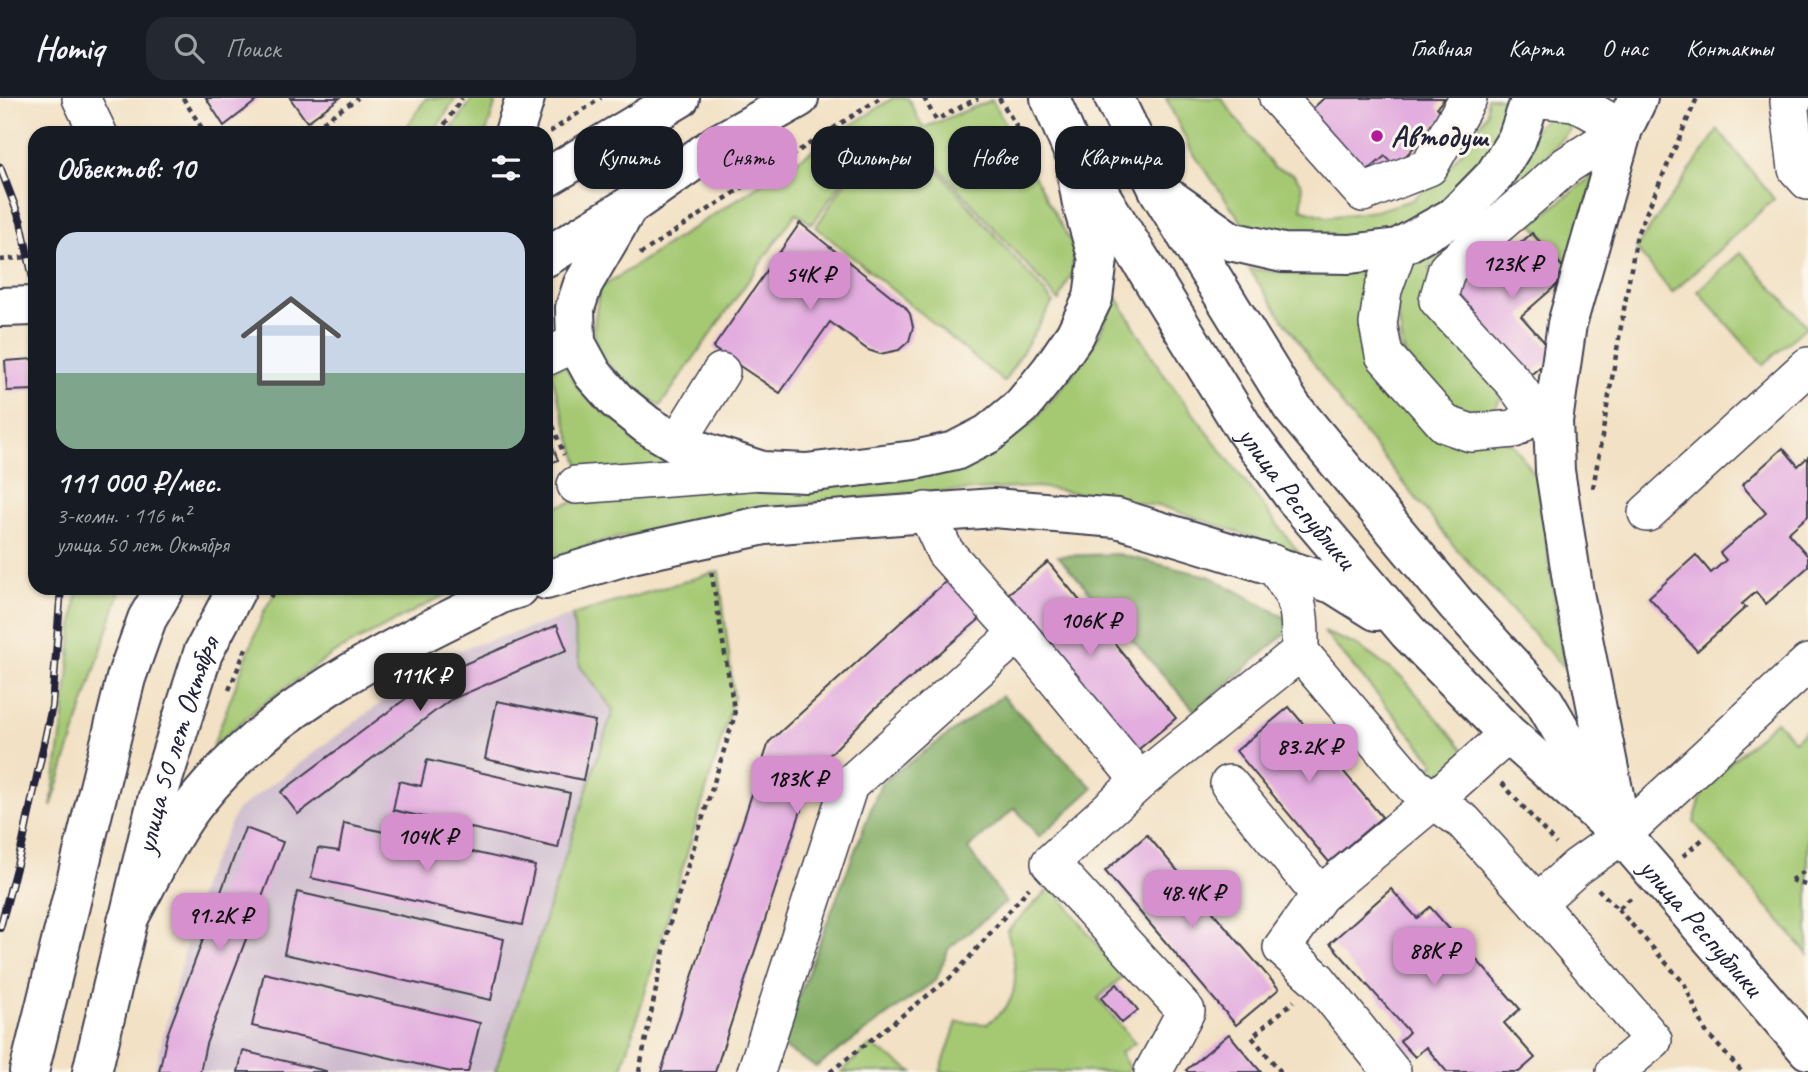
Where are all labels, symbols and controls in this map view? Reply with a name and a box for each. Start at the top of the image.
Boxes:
search box [146,17,636,80]
text: Homiq [35,27,104,69]
icon: search [170,29,208,67]
text: Поиск [226,32,280,65]
text: Главная [1410,33,1471,63]
text: Карта [1509,33,1563,63]
text: О нас [1601,33,1648,63]
text: Контакты [1686,33,1773,63]
place label: Автодуш [1391,117,1490,156]
chip: Купить [574,126,683,189]
chip: Снять [697,126,797,189]
chip: Фильтры [811,126,934,189]
chip: Новое [948,126,1041,189]
chip: Квартира [1055,126,1185,189]
marker: Автодуш [1369,128,1385,144]
text: Объектов: 10 [56,149,195,187]
icon: filters [487,149,525,187]
pin: 123K ₽ [1455,242,1569,301]
text: 123K ₽ [1482,249,1542,278]
pin: 54K ₽ [761,252,859,312]
text: 54K ₽ [785,260,835,289]
icon: home [228,278,354,404]
street label: улица Республики [1228,417,1366,578]
text: 111 000 ₽/мес. [56,463,221,501]
text: 3-комн. · 116 m² [56,501,190,530]
text: улица 50 лет Октября [56,530,229,559]
pin: 106K ₽ [1033,598,1147,658]
text: 106K ₽ [1060,606,1120,635]
street label: улица 50 лет Октября [125,627,229,859]
pin: 111K ₽ [363,654,477,713]
text: 111K ₽ [390,661,450,690]
pin: 83.2K ₽ [1244,724,1374,784]
text: 83.2K ₽ [1277,732,1341,761]
pin: 183K ₽ [740,756,854,816]
text: 183K ₽ [767,764,827,793]
pin: 104K ₽ [370,814,484,874]
text: 104K ₽ [397,822,457,851]
street label: улица Республики [1630,848,1773,1006]
pin: 48.4K ₽ [1127,870,1257,930]
text: 48.4K ₽ [1160,878,1224,907]
pin: 91.2K ₽ [155,894,285,953]
text: 91.2K ₽ [188,901,252,930]
pin: 88K ₽ [1385,928,1483,988]
text: 88K ₽ [1409,936,1459,965]

